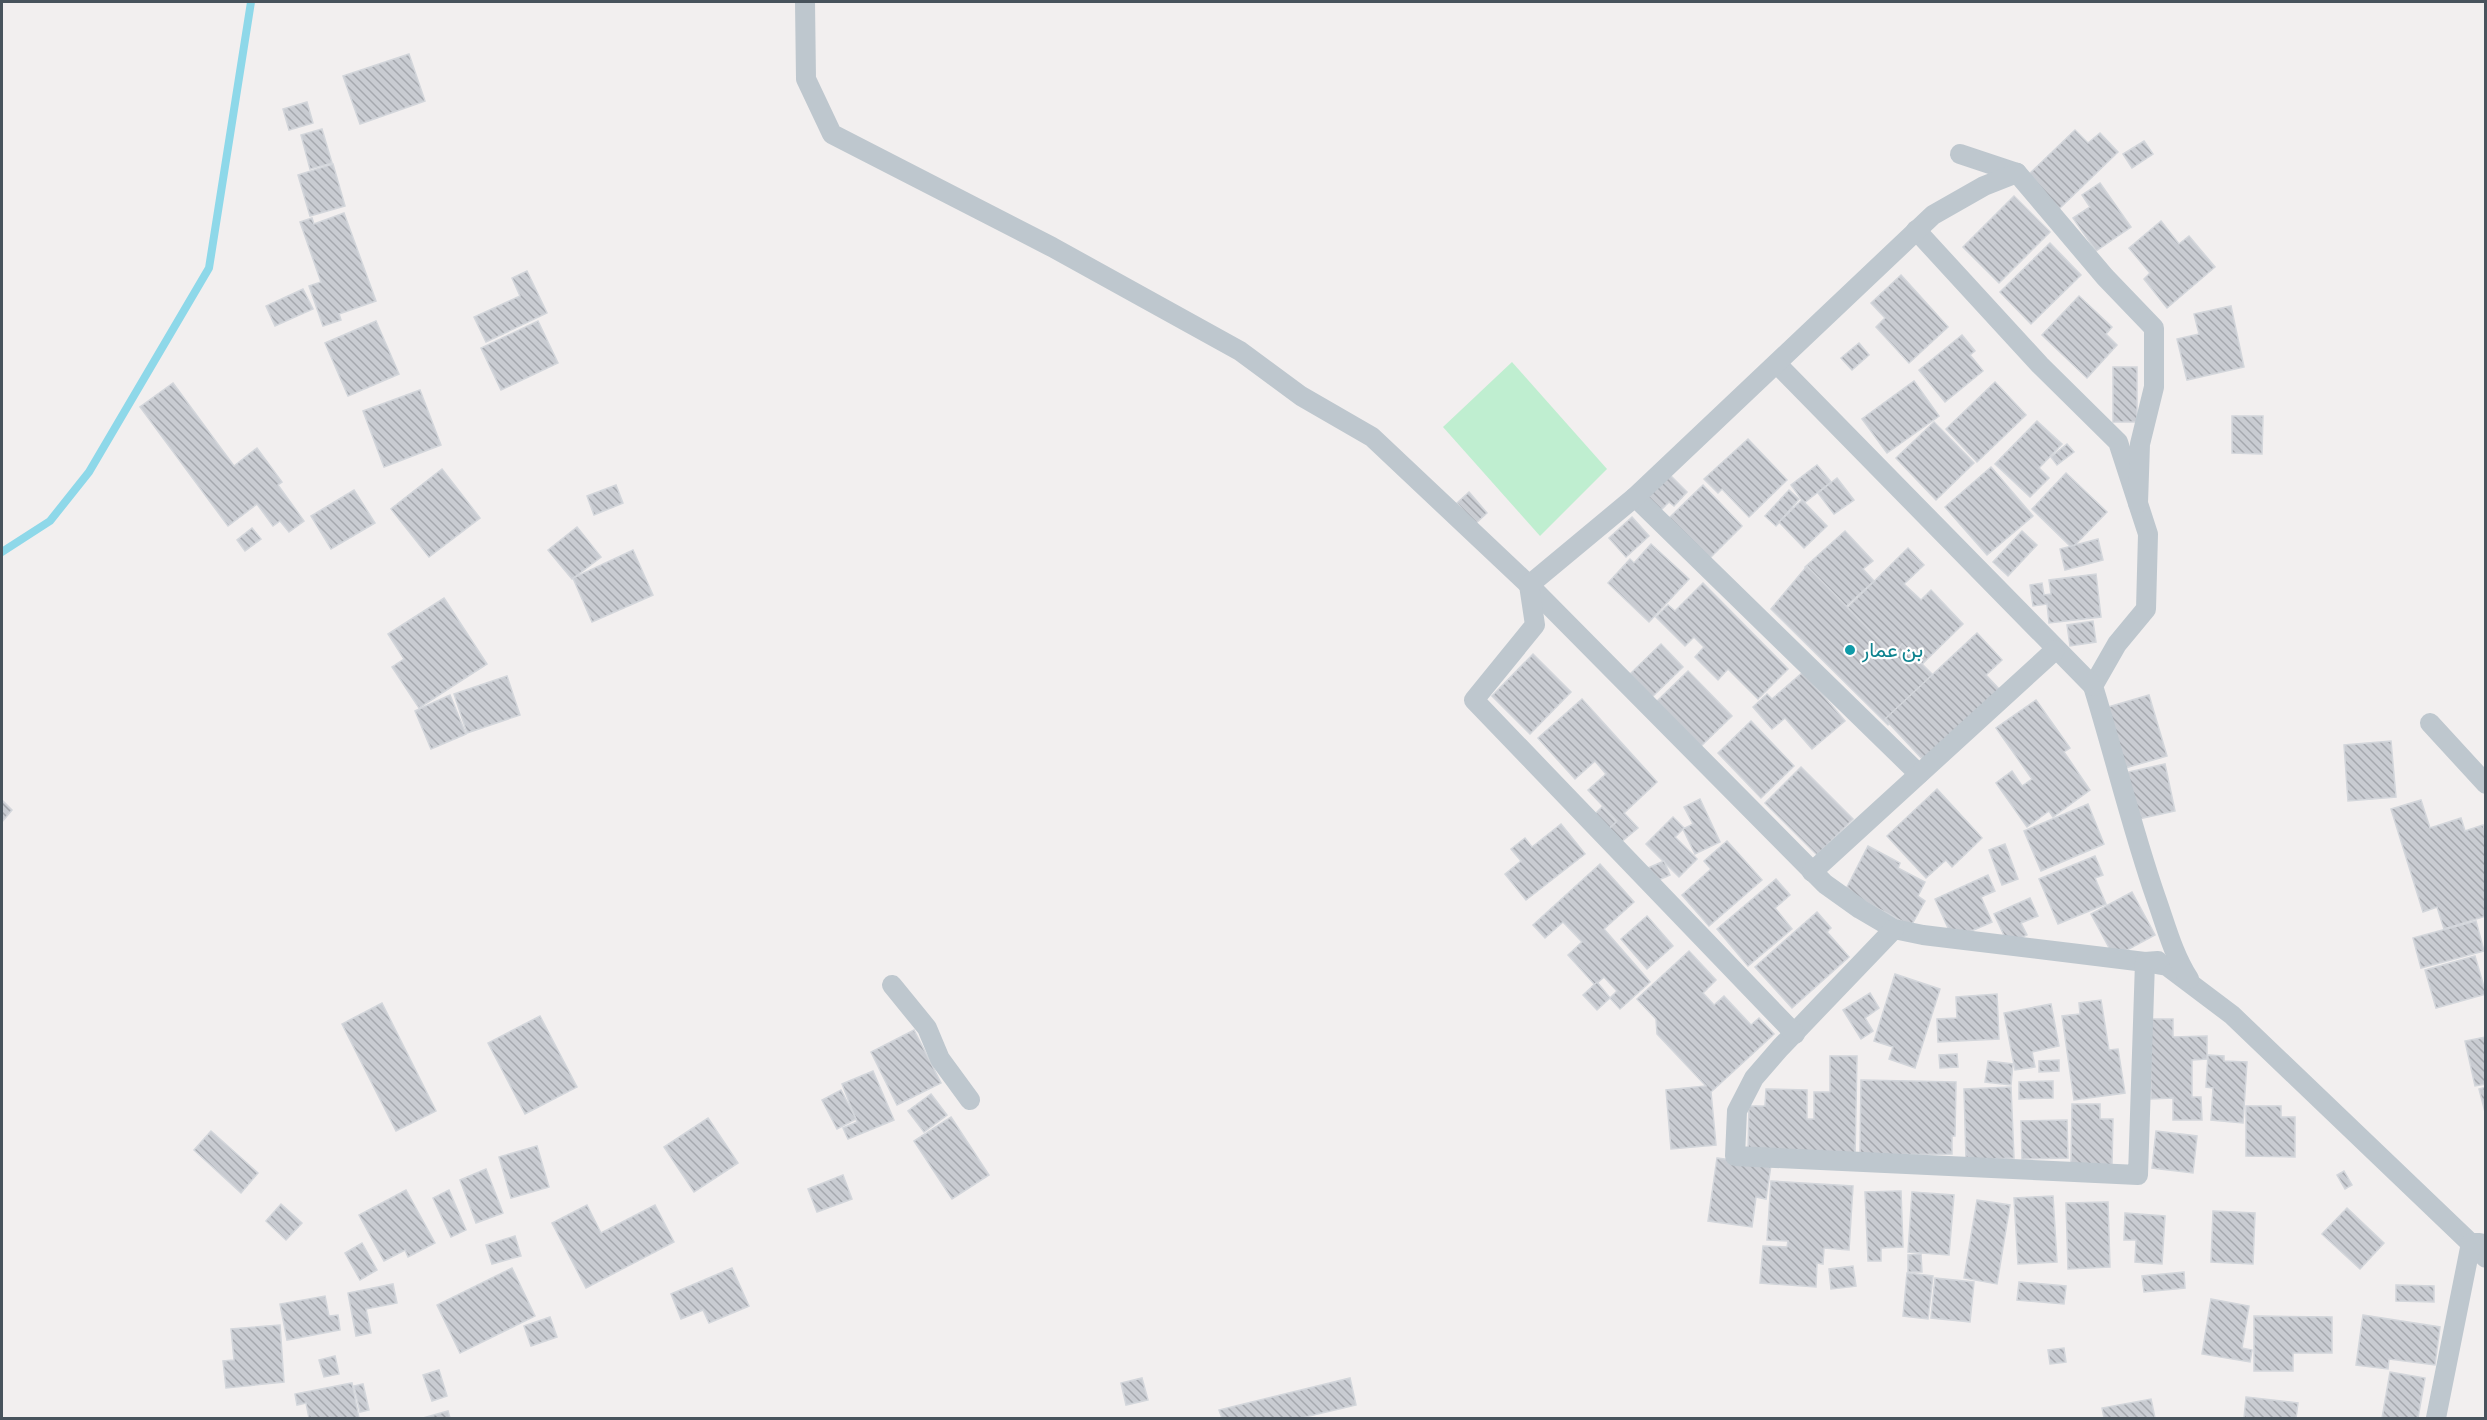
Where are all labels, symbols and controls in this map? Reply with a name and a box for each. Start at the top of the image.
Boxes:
place label: بن عمار [1861,635,1923,665]
marker: بن عمار [1843,643,1857,657]

